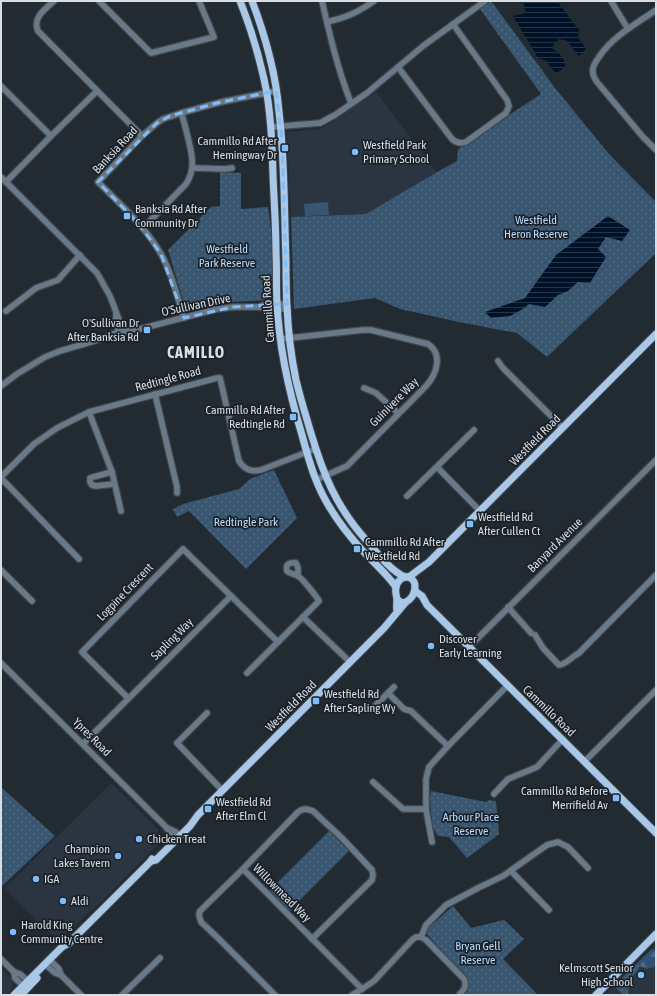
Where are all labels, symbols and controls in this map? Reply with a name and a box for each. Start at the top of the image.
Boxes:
street label: Banksia Road [90,123,140,177]
place label: Cammillo Rd After Hemingway Dr [198,134,277,162]
place label: Westfield Park Primary School [363,138,430,166]
marker: Cammillo Rd After Hemingway Dr [280,143,290,153]
marker: Westfield Park Primary School [350,147,360,157]
place label: Banksia Rd After Community Dr [135,202,207,230]
marker: Banksia Rd After Community Dr [122,211,132,221]
park label: Westfield Heron Reserve [504,213,568,241]
park label: Westfield Park Reserve [199,242,255,270]
street label: Cammillo Road [259,275,277,343]
street label: O'Sullivan Drive [160,291,232,319]
place label: O'Sullivan Dr After Banksia Rd [68,316,139,344]
marker: O'Sullivan Dr After Banksia Rd [142,325,152,335]
district label: CAMILLO [167,343,225,361]
street label: Redtingle Road [134,364,202,394]
street label: Guinivere Way [367,375,421,429]
place label: Cammillo Rd After Redtingle Rd [206,403,285,431]
marker: Cammillo Rd After Redtingle Rd [288,412,298,422]
street label: Westfield Road [507,412,563,468]
place label: Westfield Rd After Cullen Ct [478,510,541,538]
park label: Redtingle Park [214,515,279,529]
street label: Banyard Avenue [525,515,585,575]
marker: Westfield Rd After Cullen Ct [465,519,475,529]
place label: Cammillo Rd After Westfield Rd [365,535,445,563]
marker: Cammillo Rd After Westfield Rd [352,544,362,554]
street label: Logpine Crescent [94,560,156,624]
street label: Sapling Way [148,615,196,663]
place label: Discover Early Learning [439,632,502,660]
marker: Discover Early Learning [426,641,436,651]
street label: Westfield Road [263,678,319,734]
street label: Cammillo Road [520,683,578,739]
place label: Westfield Rd After Sapling Wy [324,687,396,715]
marker: Westfield Rd After Sapling Wy [311,696,321,706]
street label: Ypres Road [70,715,114,759]
place label: Cammillo Rd Before Merrifield Av [521,784,608,812]
marker: Cammillo Rd Before Merrifield Av [611,793,621,803]
place label: Westfield Rd After Elm Cl [216,795,271,823]
marker: Westfield Rd After Elm Cl [203,804,213,814]
park label: Arbour Place Reserve [443,810,499,838]
place label: Chicken Treat [147,832,206,846]
marker: Chicken Treat [134,834,144,844]
place label: Champion Lakes Tavern [54,842,110,870]
marker: Champion Lakes Tavern [113,851,123,861]
street label: Willowmead Way [250,861,314,925]
place label: IGA [44,872,59,886]
marker: IGA [31,874,41,884]
place label: Aldi [71,894,88,908]
marker: Aldi [58,896,68,906]
place label: Harold King Community Centre [21,918,103,946]
marker: Harold King Community Centre [8,927,18,937]
park label: Bryan Gell Reserve [455,939,501,967]
place label: Kelmscott Senior High School [559,961,634,989]
marker: Kelmscott Senior High School [636,970,646,980]

